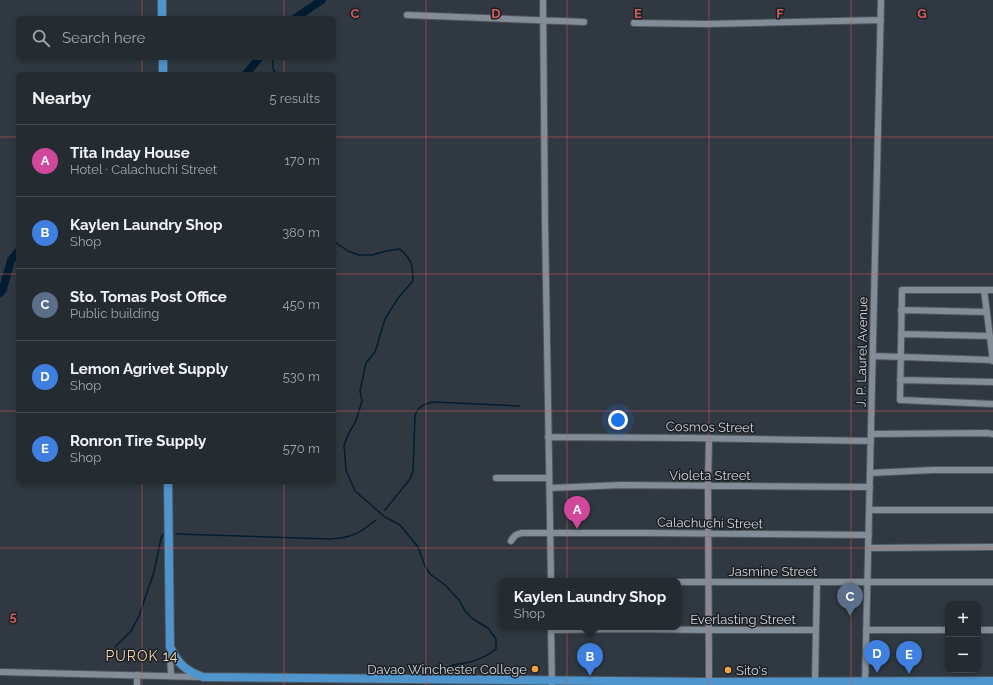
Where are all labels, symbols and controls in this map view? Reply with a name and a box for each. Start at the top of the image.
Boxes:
text: C [351,6,360,21]
text: D [491,6,501,21]
text: E [634,6,642,21]
text: F [776,6,784,21]
text: G [917,6,927,21]
search box [16,16,336,60]
icon: search [30,27,52,49]
text: Search here [62,29,145,47]
text: Nearby [32,88,91,108]
text: 5 results [269,91,320,106]
text: Tita Inday House [70,144,190,162]
text: A [41,153,49,168]
text: 170 m [284,153,320,168]
text: Hotel · Calachuchi Street [70,162,217,177]
text: Kaylen Laundry Shop [70,216,222,234]
text: B [41,225,49,240]
text: 380 m [282,225,320,240]
text: Shop [70,234,101,249]
text: Sto. Tomas Post Office [70,288,227,306]
street label: J. P. Laurel Avenue [854,296,870,407]
text: C [41,297,49,312]
text: 450 m [283,297,320,312]
text: Public building [70,306,159,321]
text: Lemon Agrivet Supply [70,360,228,378]
text: D [40,369,50,384]
text: 530 m [283,369,320,384]
text: Shop [70,378,101,393]
your location [608,410,628,430]
street label: Cosmos Street [666,419,755,435]
text: Ronron Tire Supply [70,432,206,450]
text: E [41,441,49,456]
text: 570 m [283,441,320,456]
text: Shop [70,450,101,465]
street label: Violeta Street [669,468,751,483]
pin: A [564,496,590,529]
street label: Calachuchi Street [657,515,764,531]
street label: Jasmine Street [729,564,818,579]
popup [499,578,681,630]
pin: C [837,583,863,616]
text: Kaylen Laundry Shop [514,588,666,606]
map controls [945,601,981,673]
button: + [945,601,981,637]
text: Shop [514,606,545,621]
text: 5 [9,609,17,624]
street label: Everlasting Street [690,612,796,627]
button: − [945,637,981,673]
pin: D [864,640,890,673]
pin: E [896,641,922,674]
pin: B [577,643,603,676]
district label: PUROK 14 [106,648,178,664]
place label: Davao Winchester College [367,662,527,677]
place label: Sito's [736,663,767,678]
marker: Davao Winchester College [530,664,540,674]
marker: Sito's [723,665,733,675]

